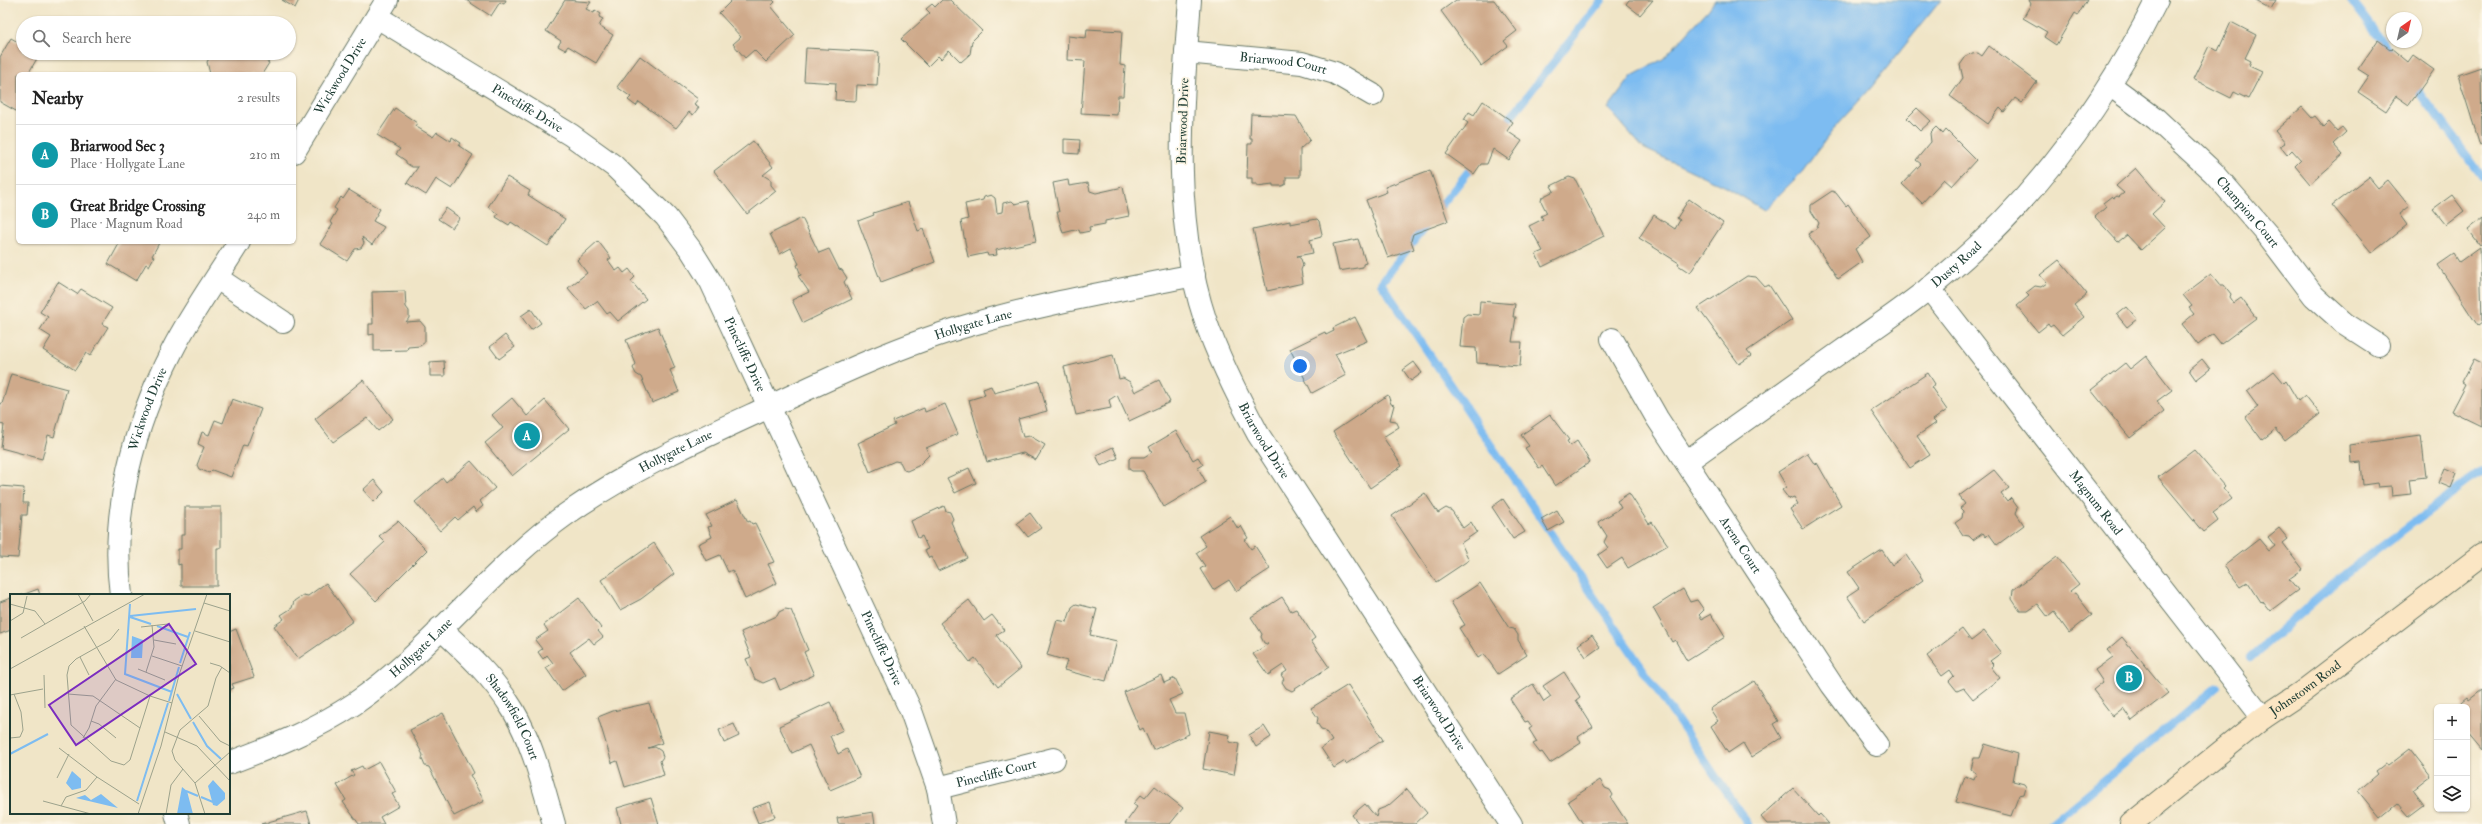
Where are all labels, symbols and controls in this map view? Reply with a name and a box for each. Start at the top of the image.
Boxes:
north arrow [2386,12,2422,48]
search box [16,16,296,60]
icon: search [30,27,52,49]
text: Search here [62,29,131,48]
street label: Wickwood Drive [310,34,370,118]
street label: Briarwood Court [1239,49,1329,78]
street label: Briarwood Drive [1173,77,1193,164]
street label: Pinecliffe Drive [489,81,566,137]
text: Nearby [32,88,83,109]
text: 2 results [237,90,280,106]
text: Briarwood Sec 3 [70,137,165,156]
text: A [41,147,49,163]
text: 210 m [249,147,280,163]
text: Place · Hollygate Lane [70,156,185,172]
street label: Champion Court [2213,173,2283,251]
text: Great Bridge Crossing [70,197,205,216]
text: B [41,207,49,223]
text: 240 m [247,207,280,223]
text: Place · Magnum Road [70,216,183,232]
street label: Dusty Road [1928,238,1985,291]
street label: Hollygate Lane [932,306,1014,344]
street label: Pinecliffe Drive [720,315,769,395]
your location [1290,356,1310,376]
street label: Wickwood Drive [125,364,171,453]
street label: Briarwood Drive [1235,400,1293,482]
pin: A [514,421,540,451]
street label: Hollygate Lane [636,426,715,476]
street label: Magnum Road [2066,467,2126,539]
street label: Arena Court [1715,513,1765,577]
inset map [10,594,230,814]
street label: Pinecliffe Drive [857,608,906,689]
street label: Hollygate Lane [386,614,456,681]
street label: Johnstown Road [2266,657,2345,720]
pin: B [2116,663,2142,693]
street label: Shadowfield Court [482,671,542,762]
street label: Briarwood Drive [1409,672,1470,754]
map controls [2434,704,2470,812]
button: + [2434,704,2470,740]
button: − [2434,740,2470,776]
street label: Pinecliffe Court [954,756,1038,791]
button: layers [2434,776,2470,812]

